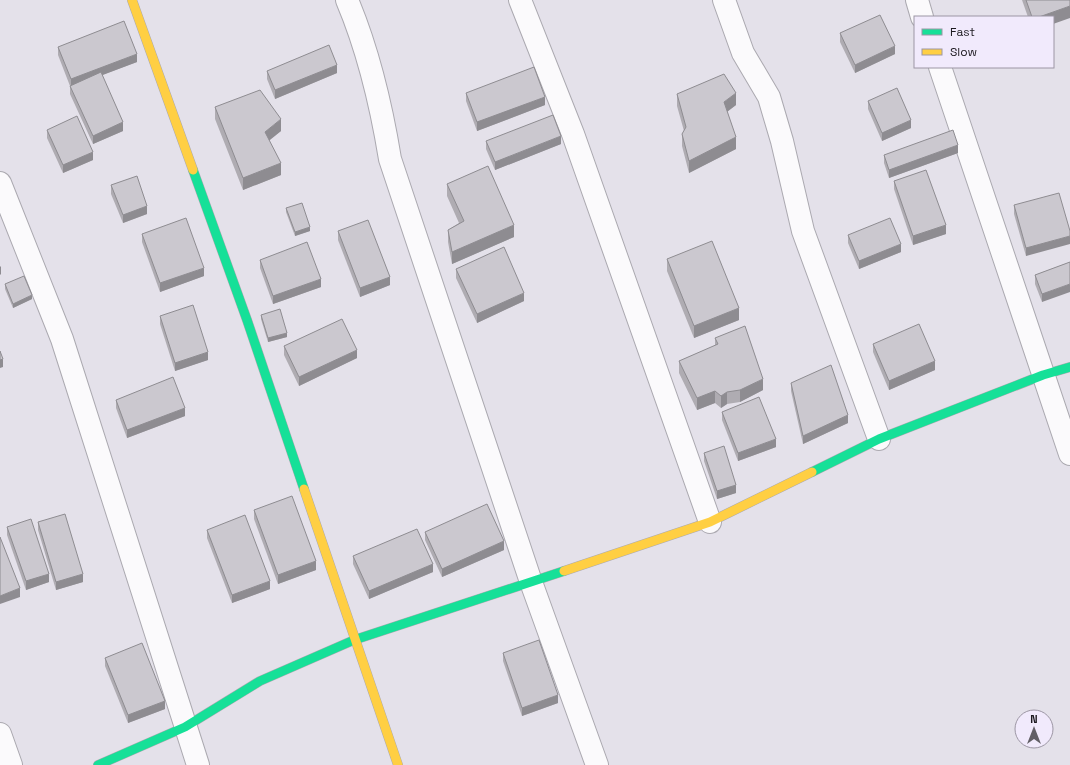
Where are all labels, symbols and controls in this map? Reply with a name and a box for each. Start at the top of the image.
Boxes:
legend [914,16,1054,68]
text: Fast [950,24,975,40]
text: Slow [950,44,977,60]
north arrow [1014,709,1054,749]
text: N [1030,712,1038,726]

